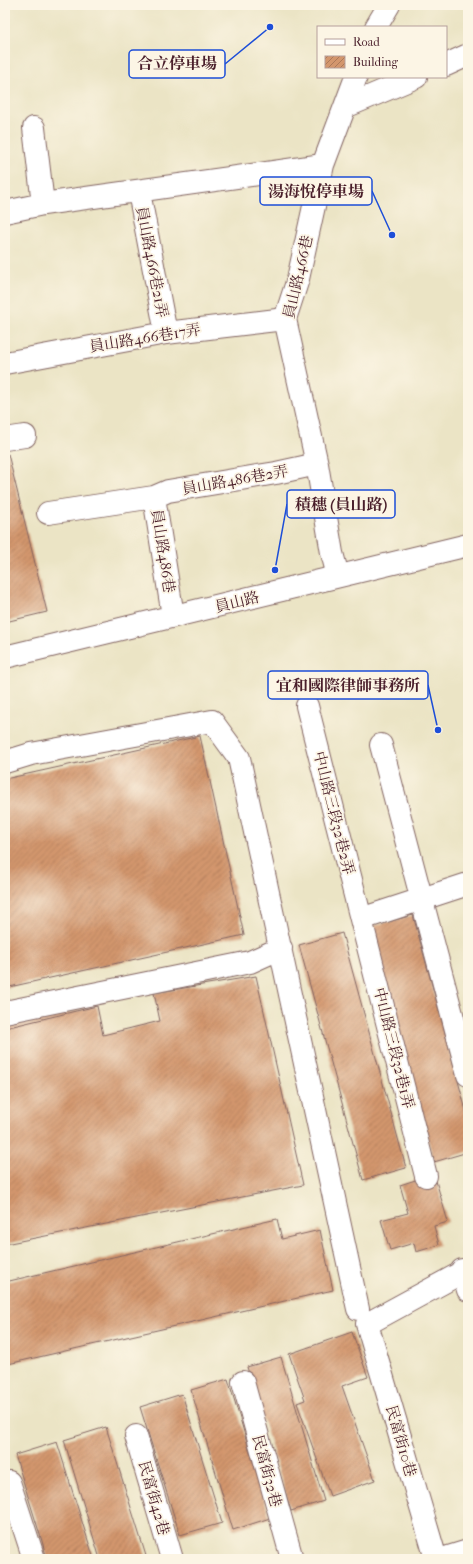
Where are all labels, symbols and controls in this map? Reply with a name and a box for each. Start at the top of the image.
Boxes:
legend [317,26,447,78]
text: Road [353,35,380,49]
callout: 合立停車場 [129,50,225,78]
text: 合立停車場 [137,54,217,73]
text: Building [353,55,398,69]
callout: 湯海悅停車場 [260,177,372,205]
text: 湯海悅停車場 [268,182,364,201]
street label: 員山路466巷21弄 [132,205,172,319]
street label: 員山路466巷 [280,234,316,320]
street label: 員山路466巷17弄 [88,320,202,356]
street label: 員山路486巷2弄 [181,462,289,498]
callout: 積穗 (員山路) [287,490,395,518]
text: 積穗 (員山路) [295,495,387,515]
street label: 員山路486巷 [148,508,178,594]
street label: 員山路 [213,588,261,616]
callout: 宜和國際律師事務所 [268,671,428,699]
text: 宜和國際律師事務所 [276,676,420,695]
street label: 中山路三段32巷2弄 [310,749,358,877]
street label: 中山路三段32巷1弄 [370,986,418,1110]
street label: 民富街10巷 [382,1403,420,1479]
street label: 民富街32巷 [249,1433,285,1509]
street label: 民富街42巷 [135,1459,173,1537]

